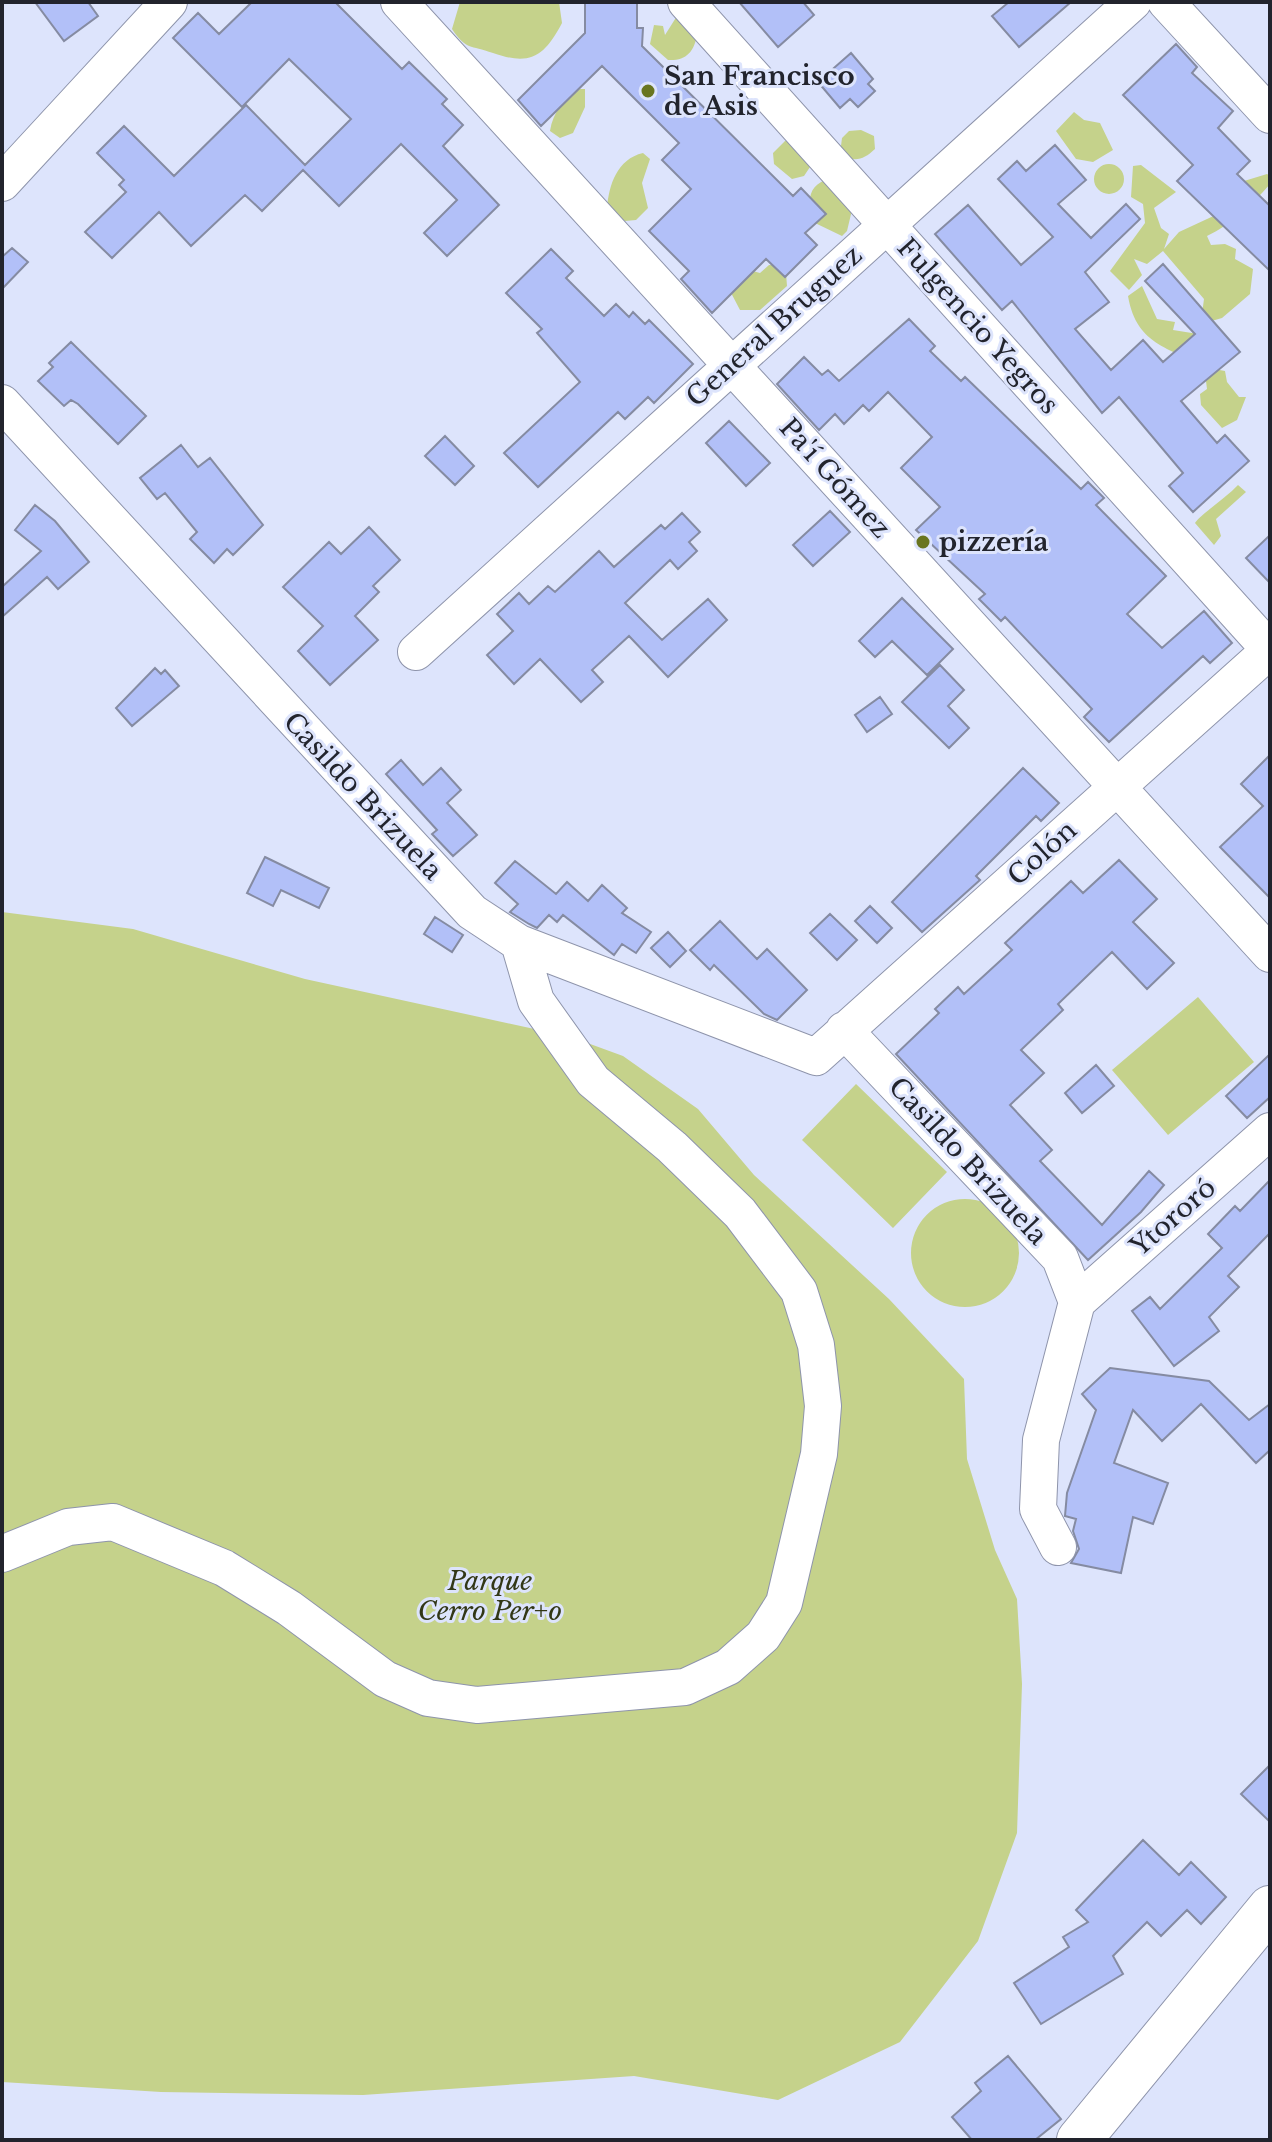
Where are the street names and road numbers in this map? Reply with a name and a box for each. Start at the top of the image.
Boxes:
street label: Fulgencio Yegros [891,231,1065,421]
street label: General Bruguez [680,239,868,413]
street label: Pa'í Gómez [773,411,897,545]
street label: Casildo Brizuela [277,706,449,887]
street label: Colón [1001,814,1083,892]
street label: Casildo Brizuela [882,1071,1054,1252]
street label: Ytororó [1123,1171,1222,1263]

